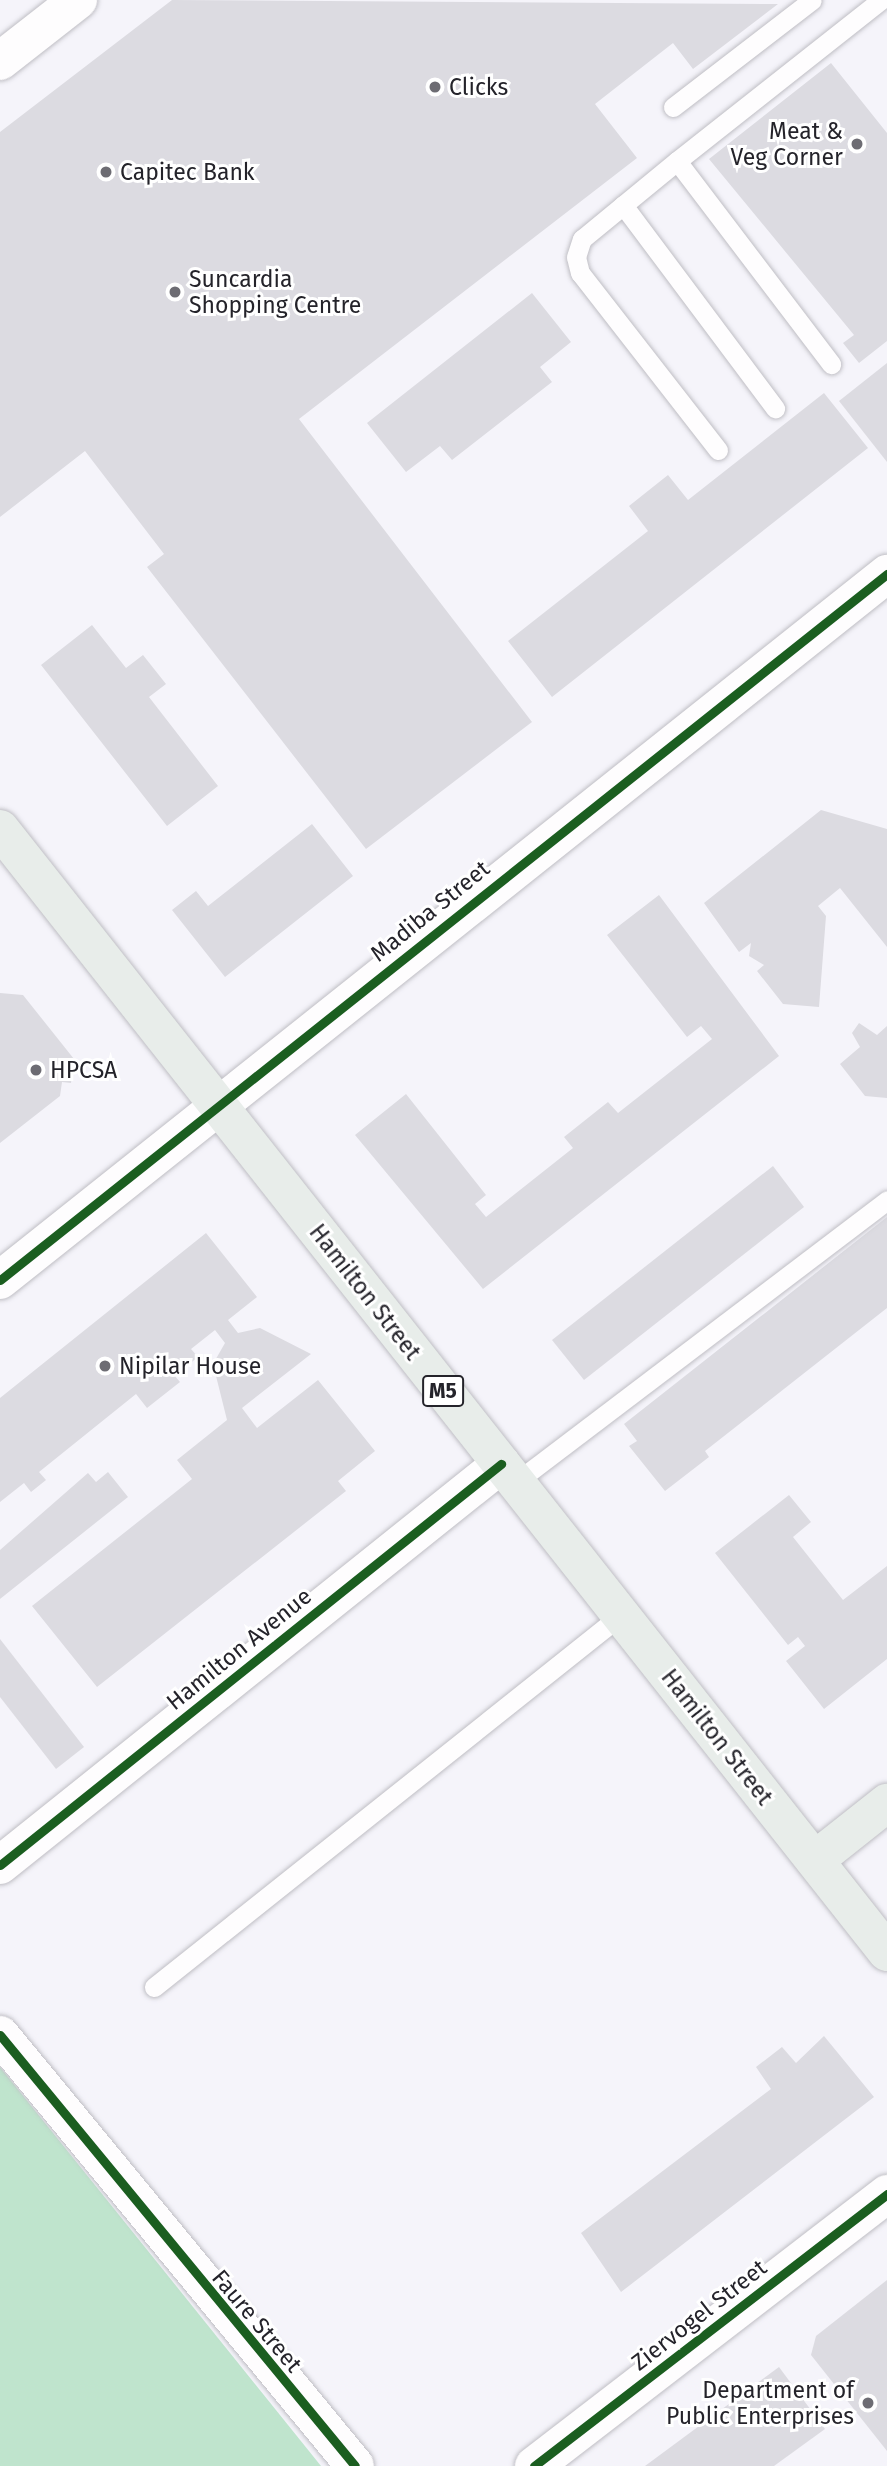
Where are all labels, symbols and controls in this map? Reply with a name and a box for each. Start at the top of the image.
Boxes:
place label: Clicks [449,73,508,101]
marker: Clicks [427,79,443,95]
place label: Meat & Veg Corner [731,117,843,171]
marker: Meat & Veg Corner [849,136,865,152]
place label: Capitec Bank [120,158,255,186]
marker: Capitec Bank [98,164,114,180]
place label: Suncardia Shopping Centre [189,265,361,319]
marker: Suncardia Shopping Centre [167,284,183,300]
street label: Madiba Street [365,855,495,967]
place label: HPCSA [50,1056,117,1084]
marker: HPCSA [28,1062,44,1078]
street label: Hamilton Street [304,1219,426,1365]
place label: Nipilar House [119,1352,261,1380]
marker: Nipilar House [97,1358,113,1374]
road number: M5 [422,1374,464,1408]
street label: Hamilton Avenue [161,1582,317,1716]
street label: Hamilton Street [656,1664,778,1810]
street label: Ziervogel Street [626,2254,772,2376]
street label: Faure Street [206,2264,308,2378]
place label: Department of Public Enterprises [666,2376,854,2430]
marker: Department of Public Enterprises [860,2395,876,2411]

